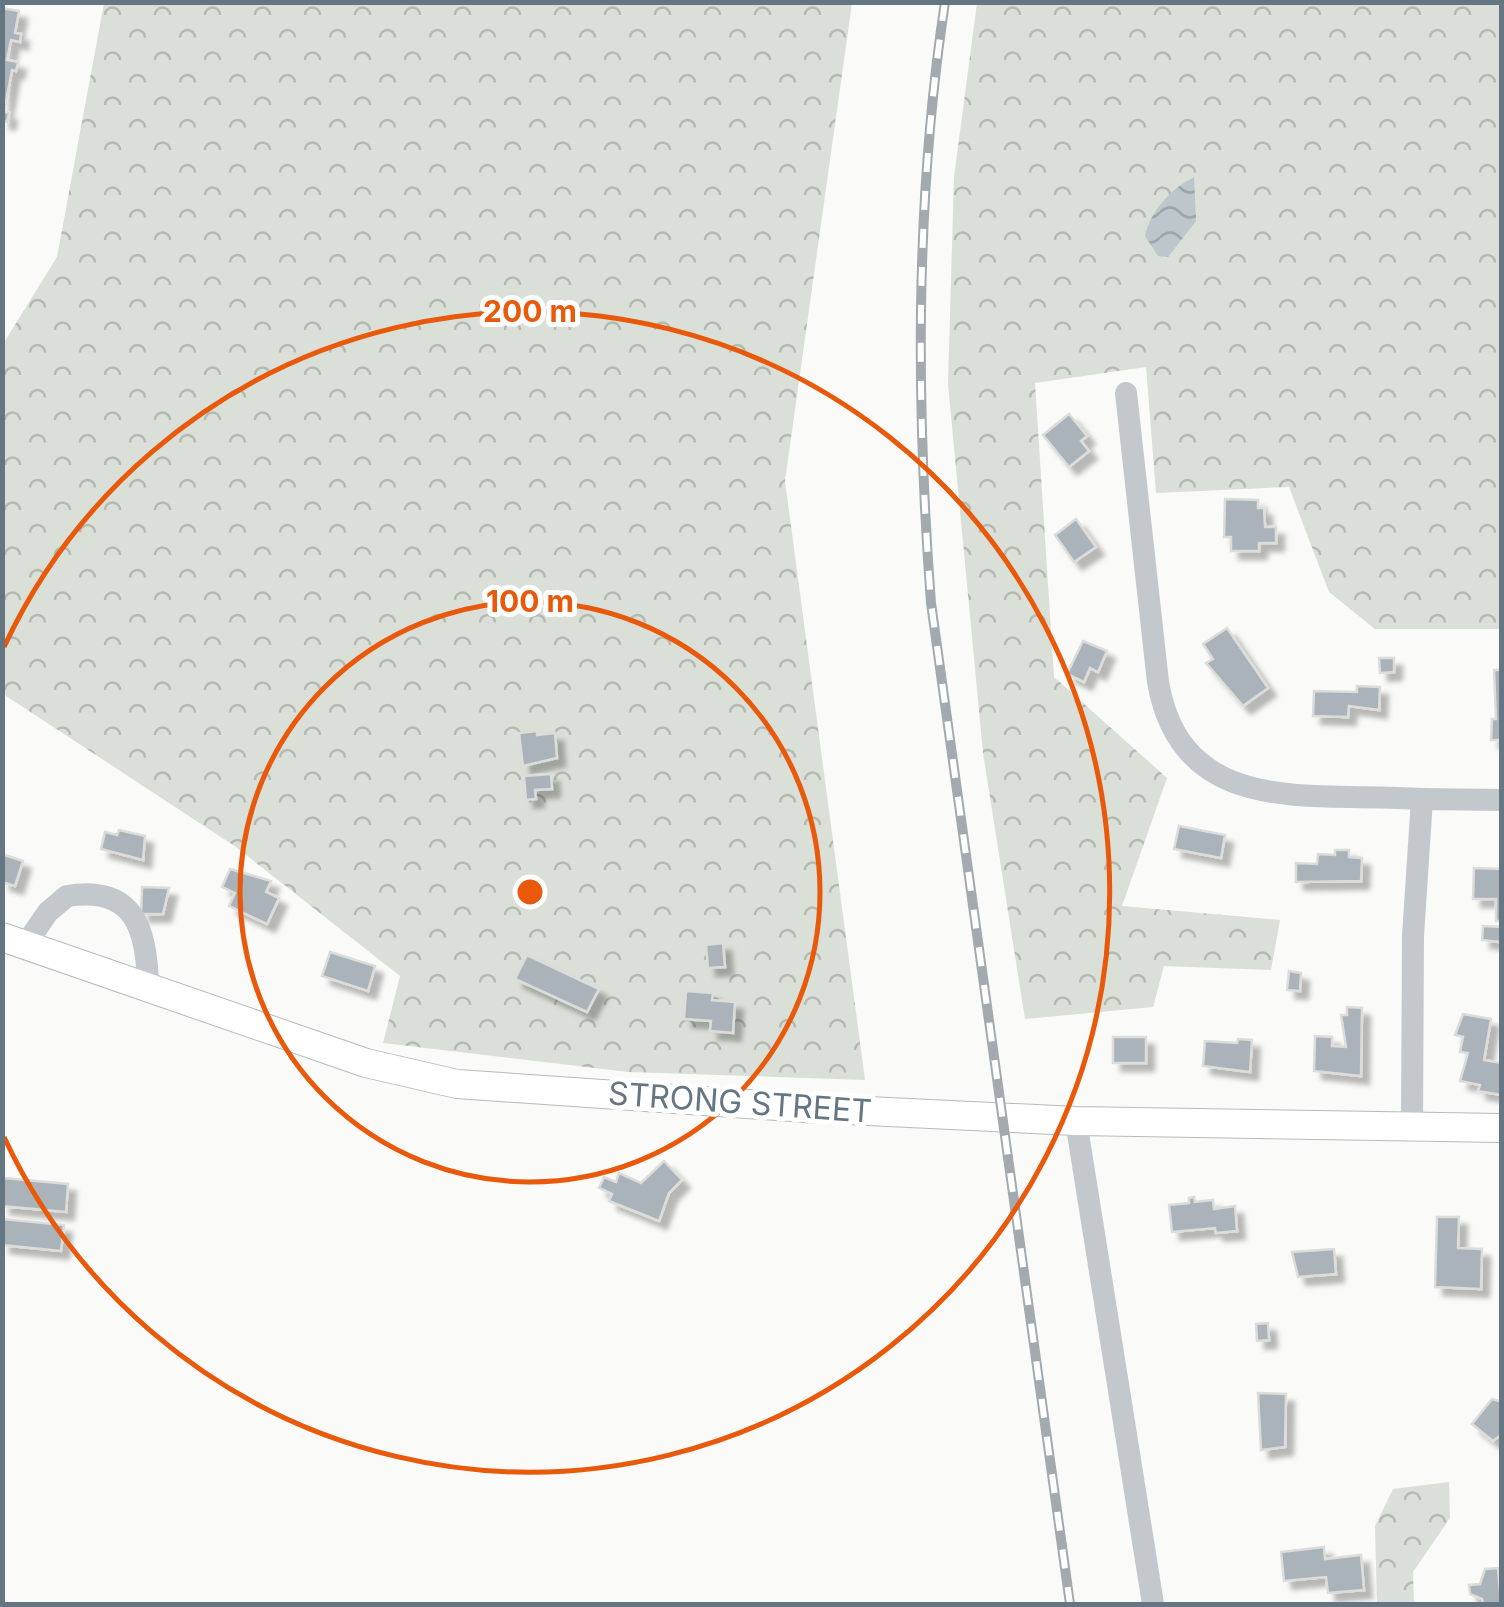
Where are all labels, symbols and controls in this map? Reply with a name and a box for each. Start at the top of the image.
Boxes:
text: 200 m [483,293,577,329]
text: 100 m [486,583,574,619]
centre of rings [512,874,548,910]
street label: STRONG STREET [607,1073,873,1131]

